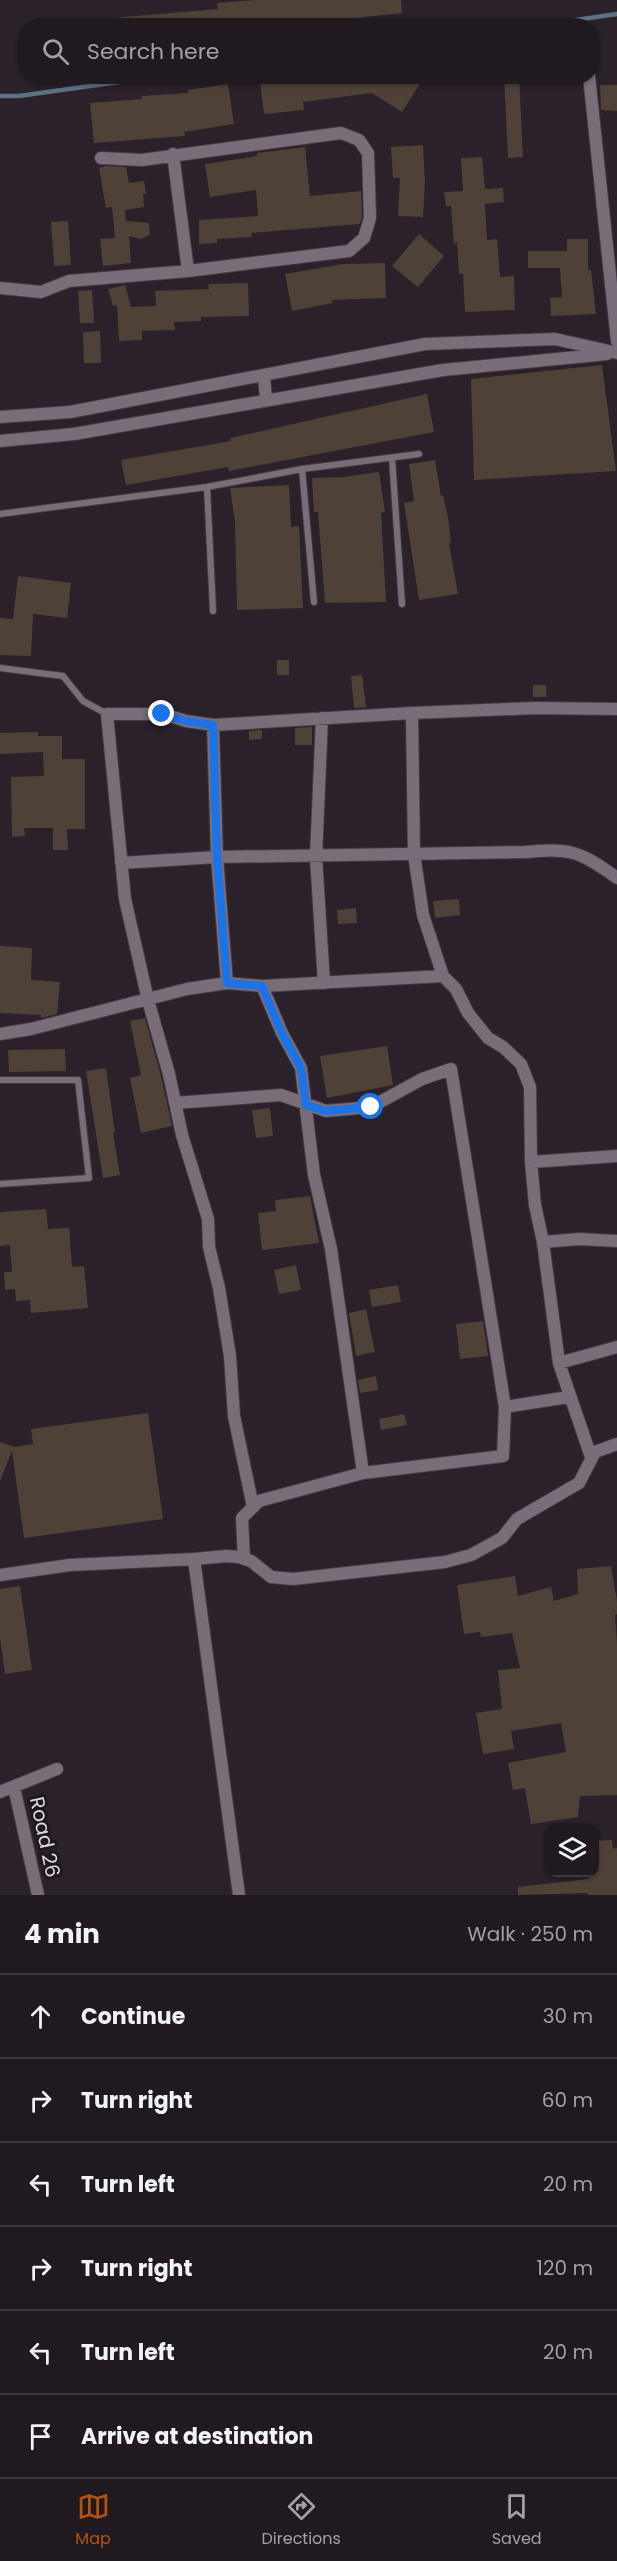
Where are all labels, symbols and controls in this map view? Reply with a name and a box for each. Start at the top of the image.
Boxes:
search box [18,18,599,84]
icon: search [39,35,72,68]
text: Search here [87,36,220,67]
route end [148,700,174,726]
route start [357,1093,383,1119]
street label: Road 26 [23,1794,67,1880]
map controls [545,1823,599,1877]
button: layers [545,1823,599,1877]
text: 4 min [24,1916,100,1952]
text: Walk · 250 m [467,1920,593,1948]
icon: ahead [24,2000,57,2033]
text: Continue [81,2001,185,2032]
text: 30 m [543,2002,593,2030]
icon: right [24,2084,57,2117]
text: Turn right [81,2085,192,2116]
text: 60 m [542,2086,593,2114]
icon: left [24,2168,57,2201]
text: Turn left [81,2169,175,2200]
text: 20 m [543,2170,593,2198]
icon: right [24,2252,57,2285]
text: Turn right [81,2253,192,2284]
text: 120 m [537,2254,593,2282]
icon: left [24,2336,57,2369]
text: Turn left [81,2337,175,2368]
text: 20 m [543,2338,593,2366]
icon: arrive [24,2420,57,2453]
text: Arrive at destination [81,2421,313,2452]
tab: Map [75,2490,111,2551]
tab: Directions [262,2490,341,2551]
tab: Saved [492,2490,542,2551]

